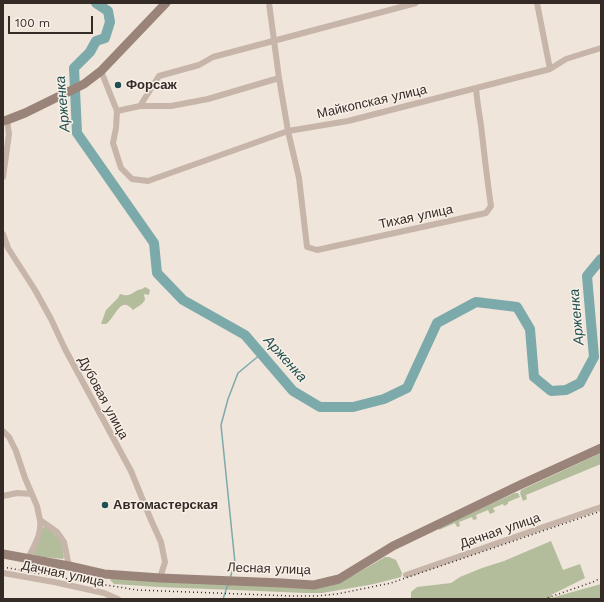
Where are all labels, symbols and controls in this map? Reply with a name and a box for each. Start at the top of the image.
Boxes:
scale bar [10,8,95,34]
text: 100 m [15,16,50,30]
water label: Арженка [52,75,74,133]
place label: Форсаж [126,77,177,93]
marker: Форсаж [113,80,123,90]
street label: Майкопская улица [315,82,429,122]
street label: Тихая улица [377,202,455,232]
water label: Арженка [566,288,588,346]
water label: Арженка [260,332,310,386]
street label: Дубовая улица [75,354,131,442]
place label: Автомастерская [113,497,218,513]
marker: Автомастерская [100,500,110,510]
street label: Дачная улица [458,510,542,552]
street label: Дачная улица [20,558,106,590]
street label: Лесная улица [227,560,311,578]

